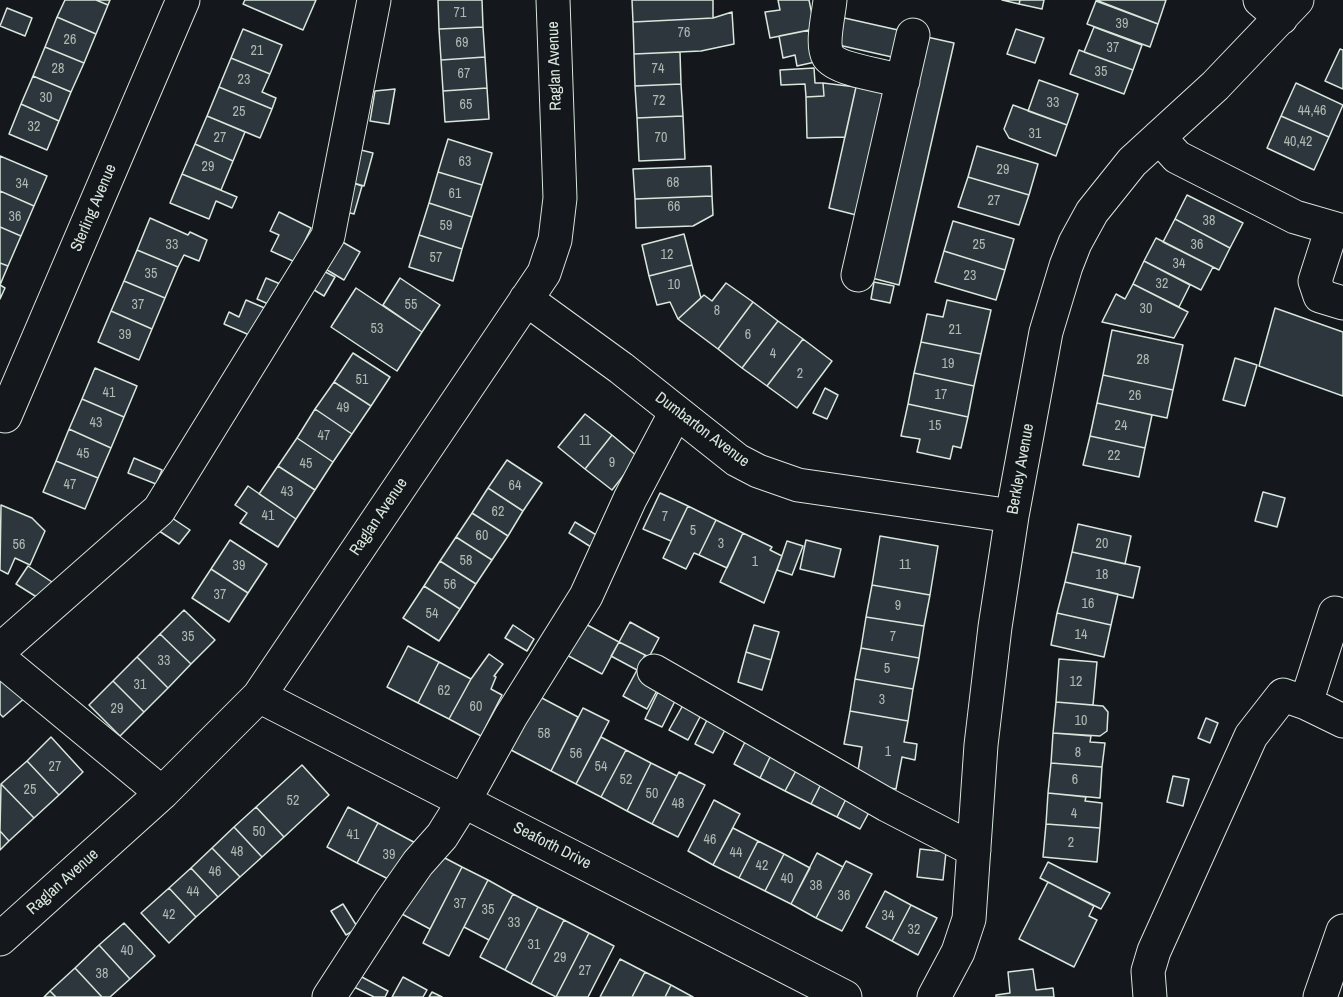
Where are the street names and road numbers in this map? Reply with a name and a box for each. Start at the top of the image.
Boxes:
street label: Raglan Avenue [544,21,566,111]
street label: Sterling Avenue [67,161,121,255]
street label: Dumbarton Avenue [651,388,753,472]
street label: Berkley Avenue [1004,422,1038,516]
street label: Raglan Avenue [346,475,412,559]
street label: Seaforth Drive [510,818,594,874]
street label: Raglan Avenue [23,845,103,919]

